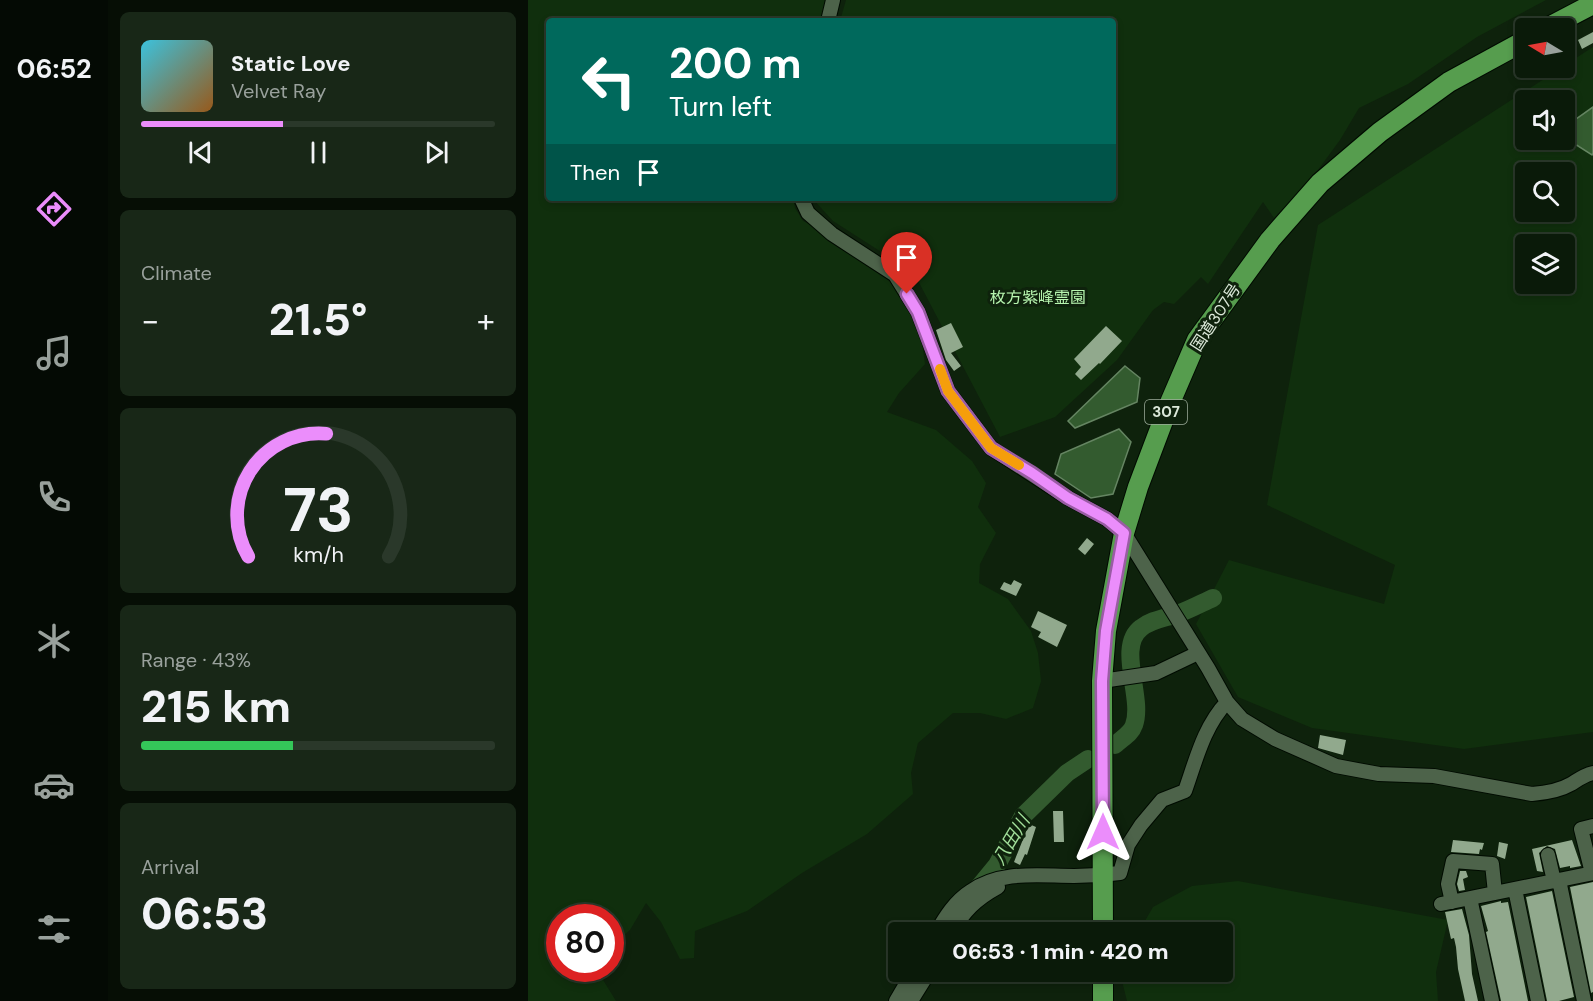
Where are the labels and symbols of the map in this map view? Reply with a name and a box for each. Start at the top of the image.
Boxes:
north arrow [1515,18,1575,78]
pin [881,232,932,294]
street label: 国道307号 [1186,279,1245,355]
park label: 枚方紫峰霊園 [990,287,1086,308]
road number: 307 [1145,400,1187,424]
position arrow [1071,800,1135,864]
water label: 八田川 [987,809,1036,869]
speed limit sign: 80 [546,904,624,982]

